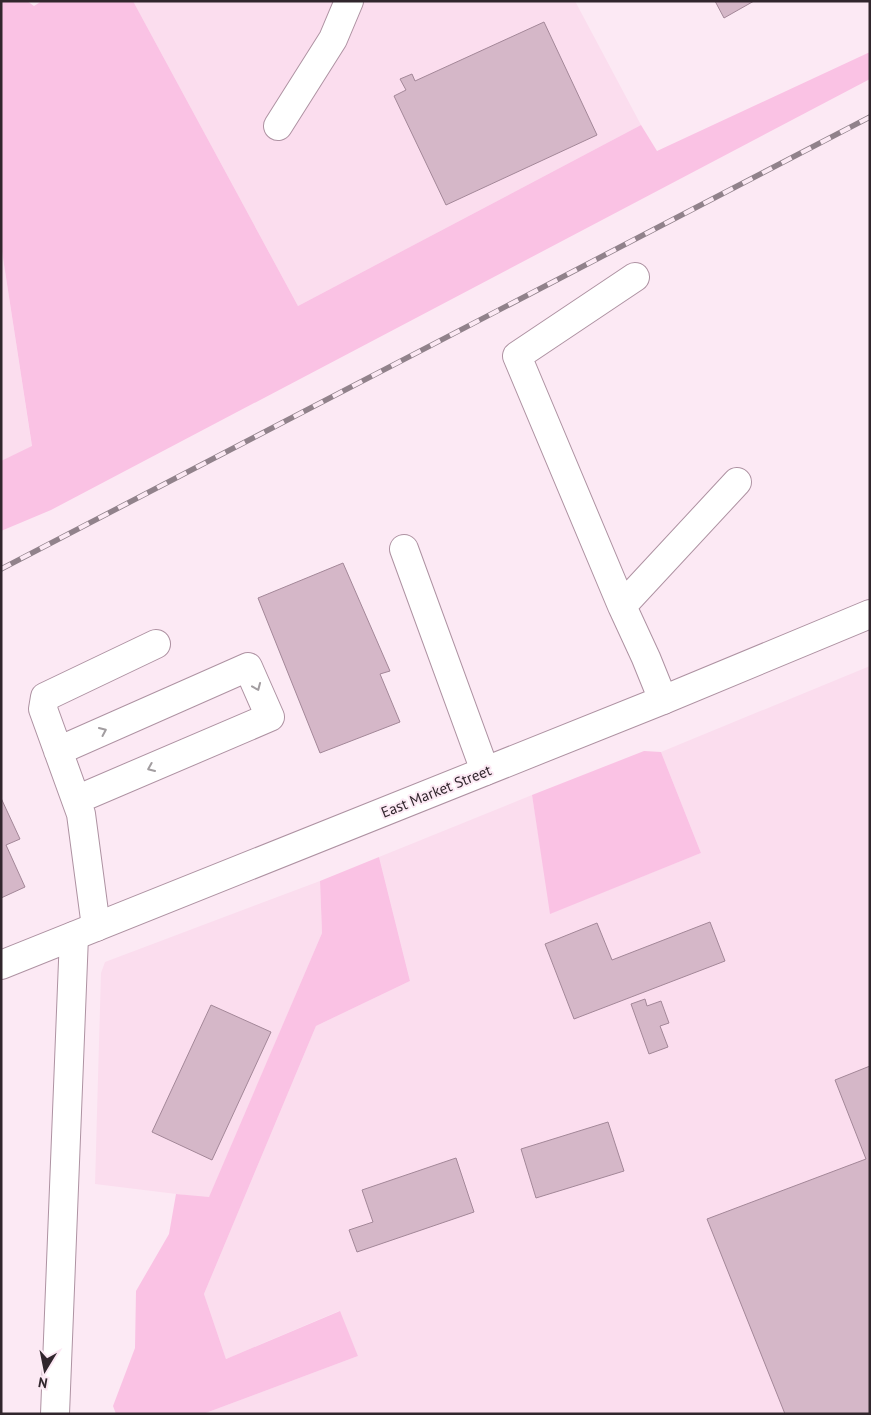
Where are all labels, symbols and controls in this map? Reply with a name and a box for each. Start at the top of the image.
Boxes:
one-way arrow [250,682,261,691]
one-way arrow [98,727,107,738]
street label: East Market Street [378,760,494,822]
one-way arrow [147,762,156,773]
north arrow [20,1345,70,1395]
text: N [37,1373,49,1392]

